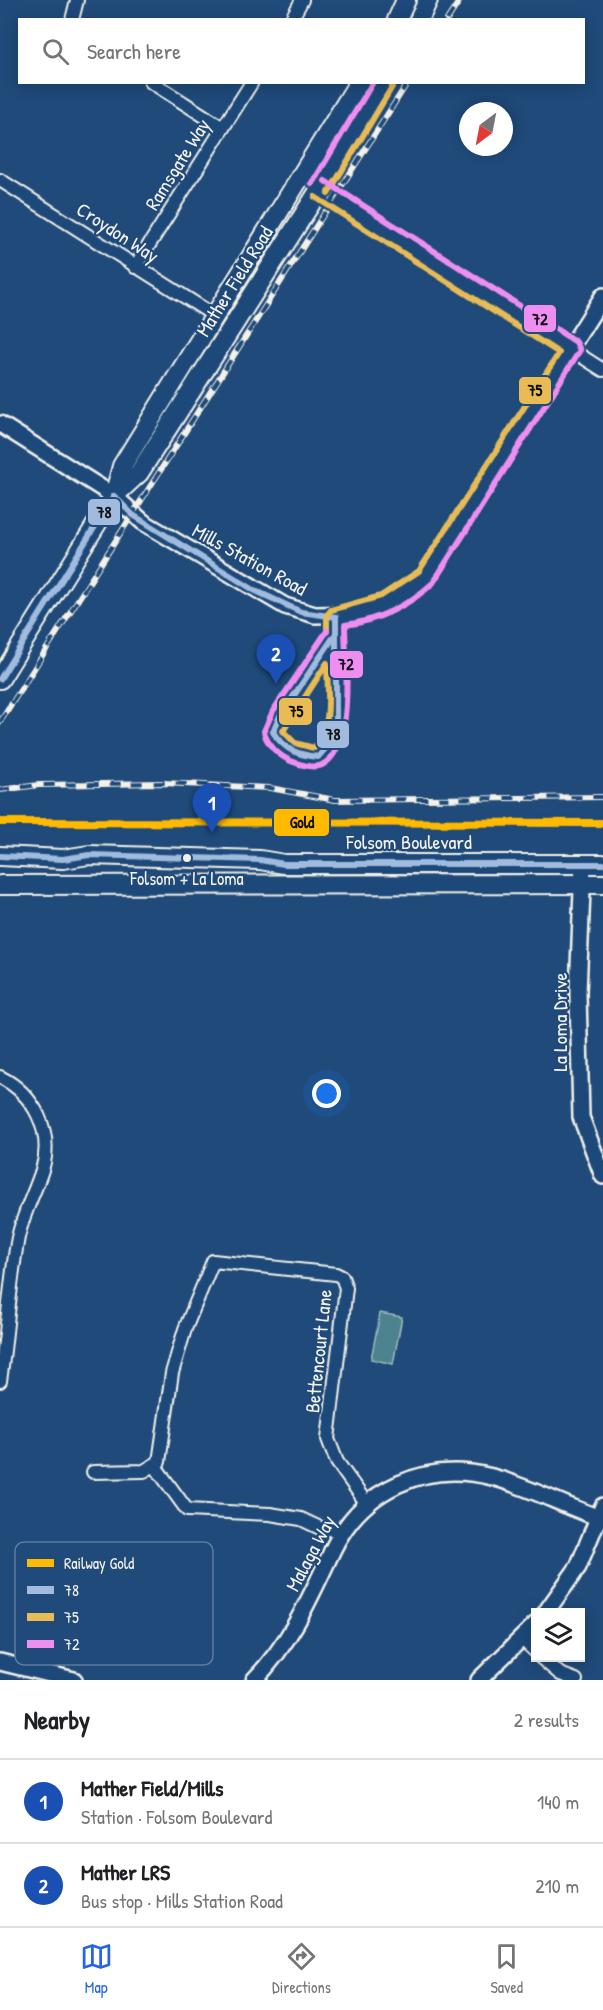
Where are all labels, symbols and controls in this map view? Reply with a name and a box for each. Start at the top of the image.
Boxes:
search box [18,18,585,84]
icon: search [39,35,72,68]
text: Search here [87,36,181,66]
north arrow [459,102,513,156]
street label: Ramsgate Way [138,113,216,215]
street label: Croydon Way [72,195,164,269]
street label: Mather Field Road [189,220,279,341]
line badge: 72 [523,304,557,333]
text: 72 [531,308,548,330]
line badge: 75 [518,376,552,405]
text: 75 [527,379,543,401]
line badge: 78 [87,498,121,526]
text: 78 [96,501,111,523]
street label: Mills Station Road [188,516,312,602]
pin: 2 [256,634,296,684]
line badge: 72 [329,650,364,679]
text: 72 [337,653,354,675]
line badge: 75 [278,697,313,726]
text: 75 [288,700,304,722]
line badge: 78 [316,720,350,749]
text: 78 [325,723,340,745]
pin: 1 [192,784,232,833]
line badge: Gold [273,808,330,837]
text: Gold [290,811,315,833]
street label: Folsom Boulevard [345,828,472,855]
marker: Folsom + La Loma [181,852,193,864]
place label: Folsom + La Loma [129,866,244,891]
street label: La Loma Drive [546,972,573,1072]
your location [312,1079,341,1108]
street label: Bettencourt Lane [298,1288,338,1414]
street label: Malaga Way [279,1510,341,1596]
legend [15,1542,213,1665]
text: Railway Gold [64,1552,134,1574]
text: 78 [64,1579,79,1601]
text: 75 [64,1606,79,1628]
map controls [531,1608,585,1662]
button: layers [531,1608,585,1662]
text: 72 [64,1633,80,1655]
text: Nearby [24,1702,90,1737]
text: 2 results [514,1706,579,1733]
text: Mather Field/Mills [81,1773,223,1803]
text: 1 [40,1788,47,1815]
text: 140 m [537,1788,579,1815]
text: Station · Folsom Boulevard [81,1803,272,1830]
text: Mather LRS [81,1857,170,1887]
text: 2 [39,1872,48,1899]
text: 210 m [535,1872,579,1899]
text: Bus stop · Mills Station Road [81,1887,283,1914]
tab: Map [80,1940,113,1998]
tab: Directions [272,1940,331,1998]
tab: Saved [490,1940,523,1998]

